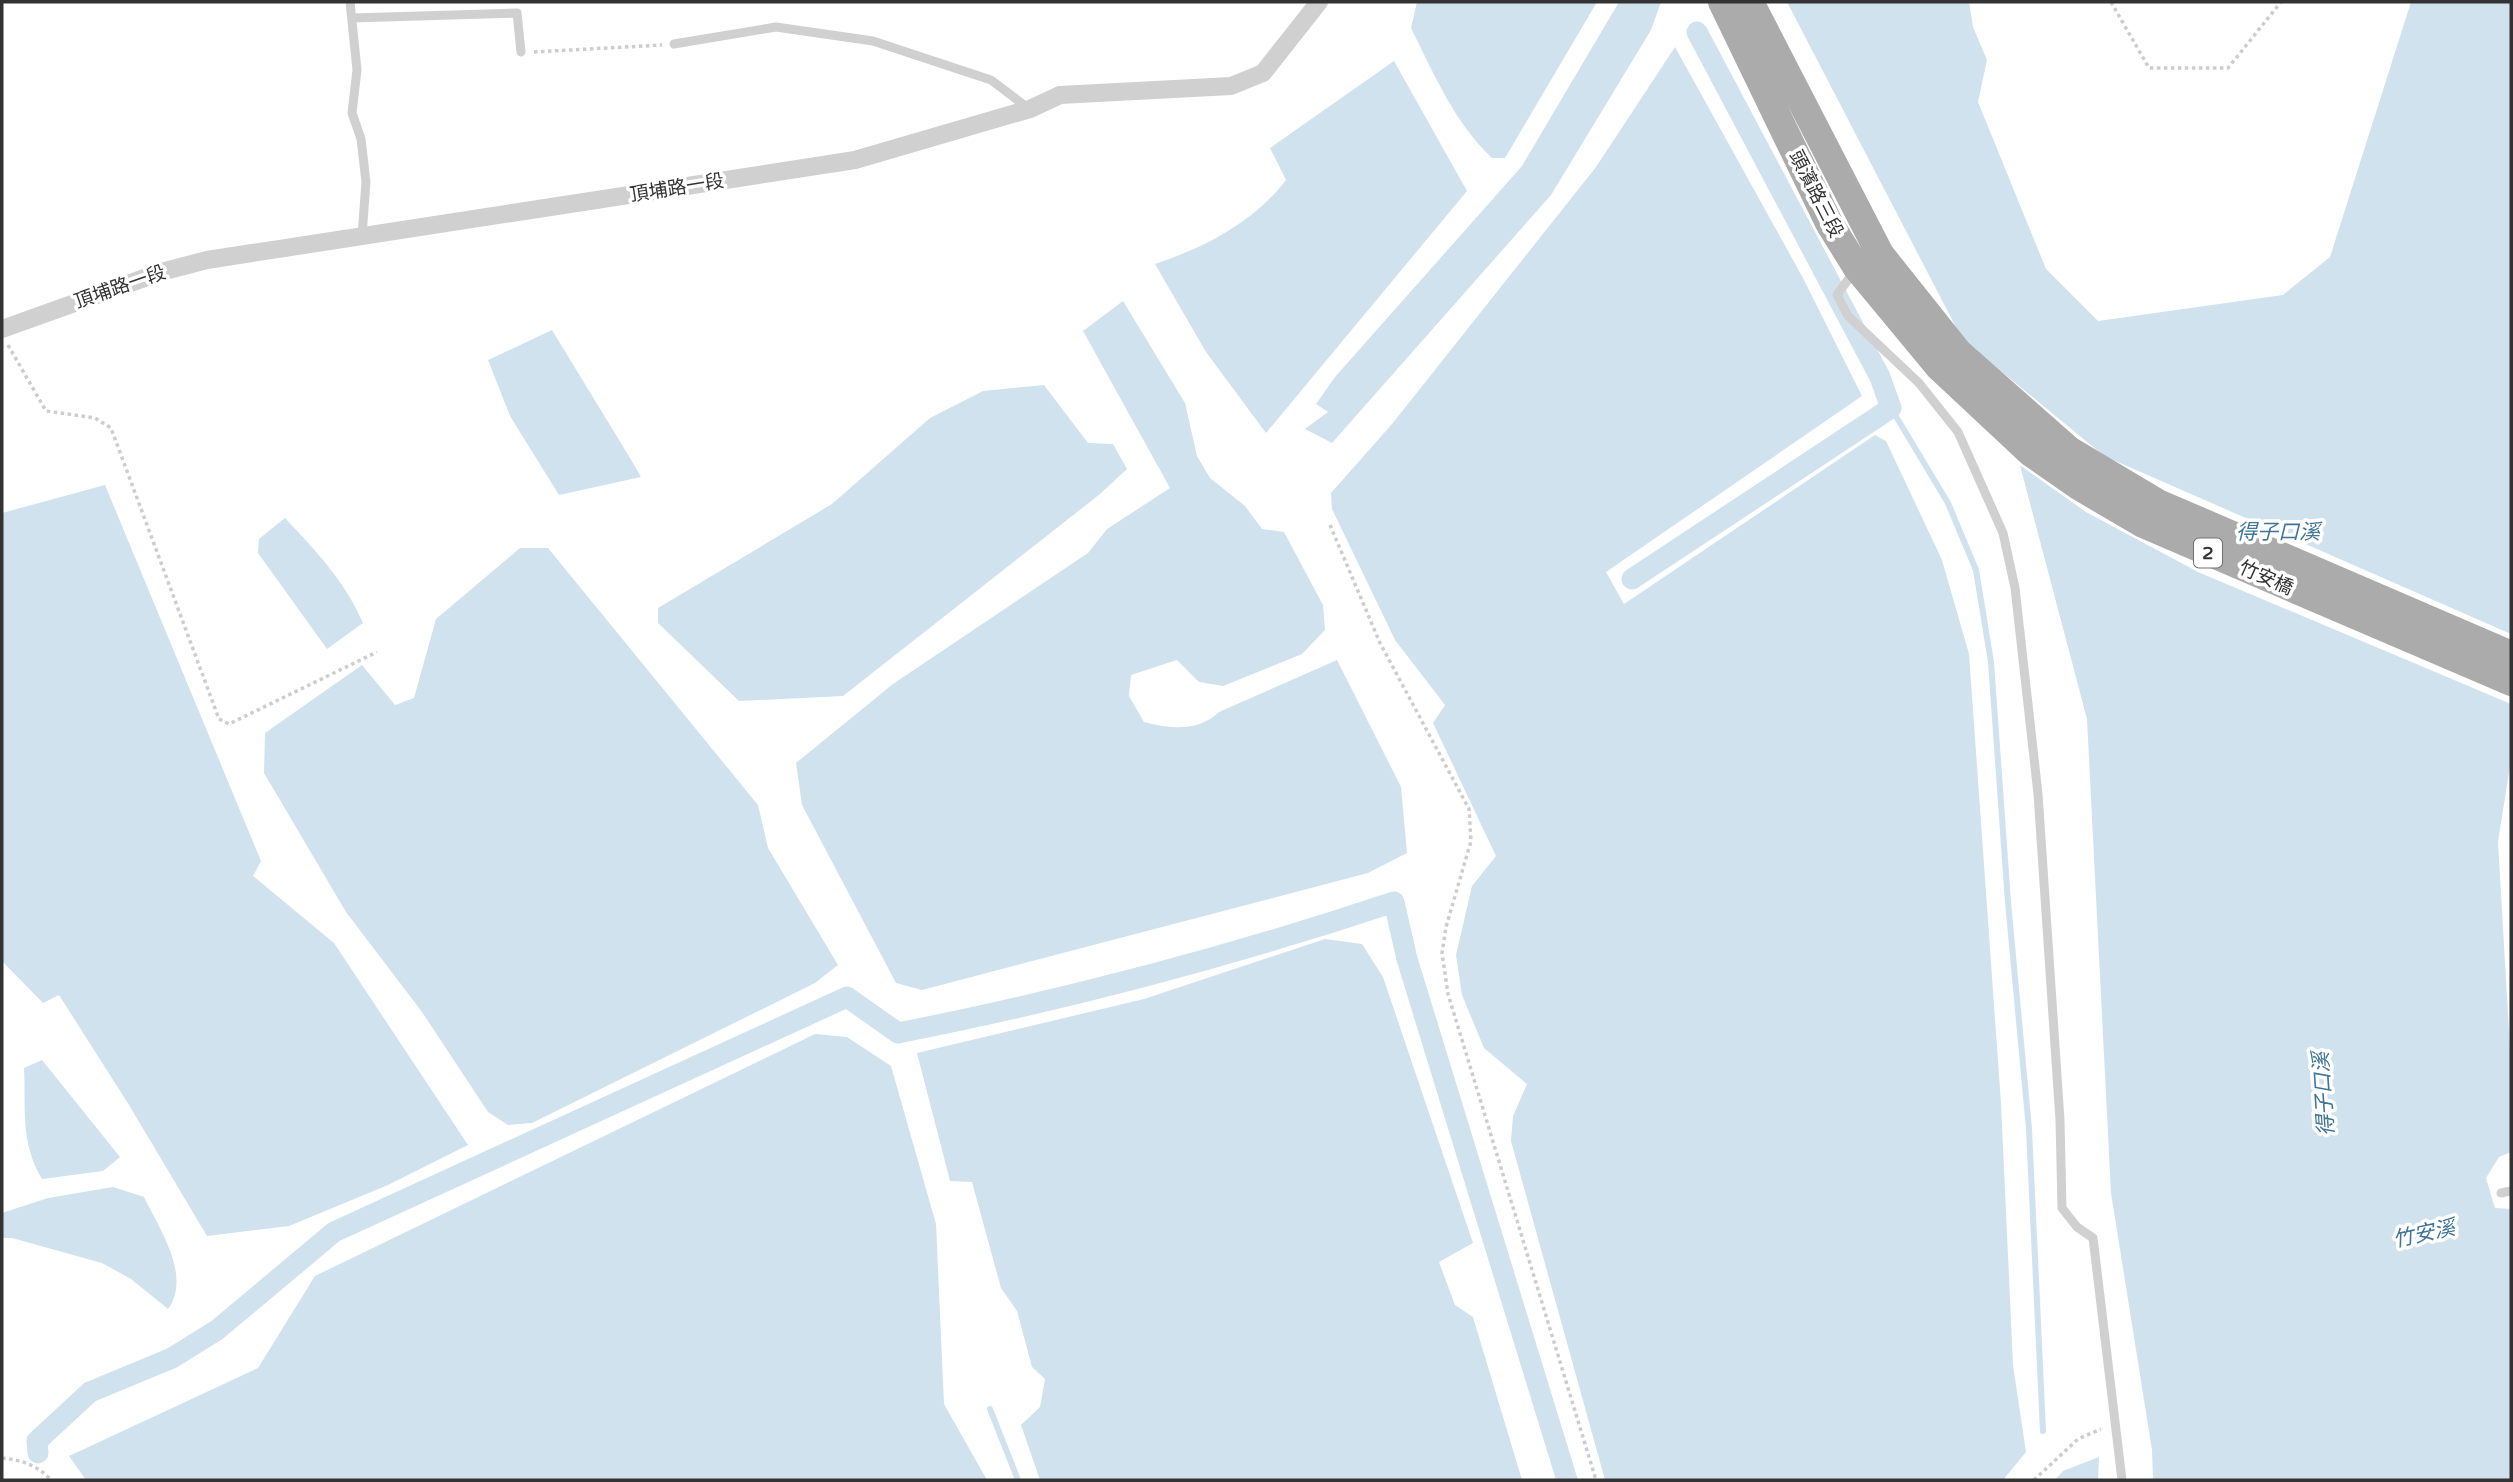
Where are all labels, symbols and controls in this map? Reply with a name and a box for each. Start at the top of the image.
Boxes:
street label: 頭濱路三段 [1785,147,1847,241]
street label: 頂埔路一段 [628,170,726,206]
street label: 頂埔路一段 [71,261,169,313]
water label: 得子口溪 [2236,520,2323,545]
road number: 2 [2194,538,2222,568]
street label: 竹安橋 [2235,556,2297,600]
water label: 得子口溪 [2308,1048,2339,1137]
water label: 竹安溪 [2391,1215,2460,1253]

